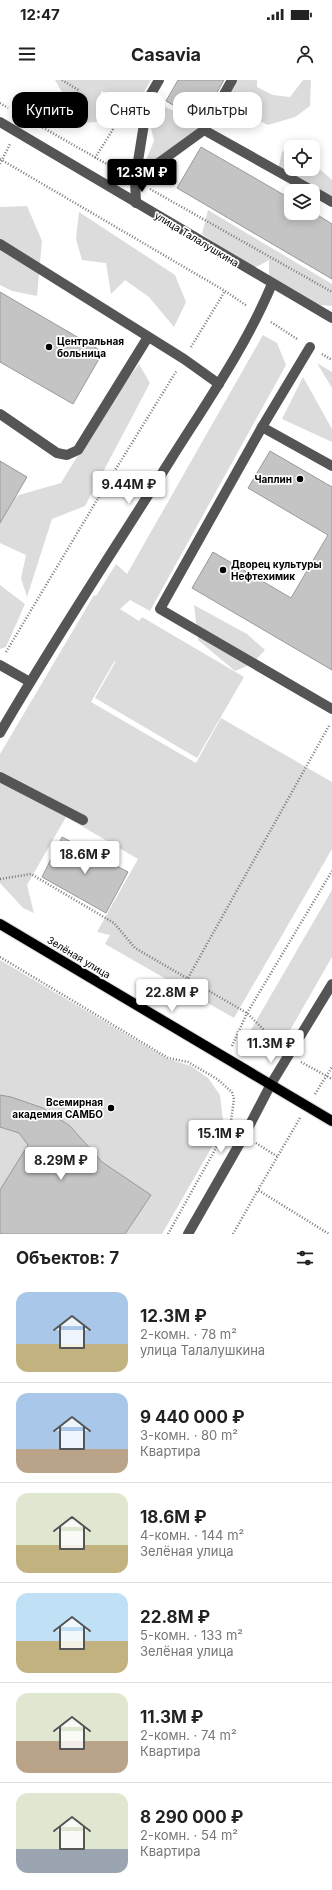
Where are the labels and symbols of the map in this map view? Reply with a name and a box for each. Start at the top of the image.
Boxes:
pin: 12.3M ₽ [105,159,179,193]
street label: улица Талалушкина [153,209,241,269]
place label: Центральная больница [57,335,124,359]
marker: Центральная больница [44,342,54,352]
pin: 9.44M ₽ [92,471,166,505]
place label: Чаплин [254,473,292,485]
marker: Чаплин [295,474,305,484]
place label: Дворец культуры Нефтехимик [231,558,322,582]
marker: Дворец культуры Нефтехимик [218,565,228,575]
pin: 18.6M ₽ [48,841,122,875]
street label: Зелёная улица [45,933,113,981]
pin: 22.8M ₽ [135,979,209,1013]
pin: 11.3M ₽ [234,1030,308,1064]
place label: Всемирная академия САМБО [12,1096,103,1120]
marker: Всемирная академия САМБО [106,1103,116,1113]
pin: 15.1M ₽ [184,1120,258,1154]
pin: 8.29M ₽ [24,1147,98,1181]

